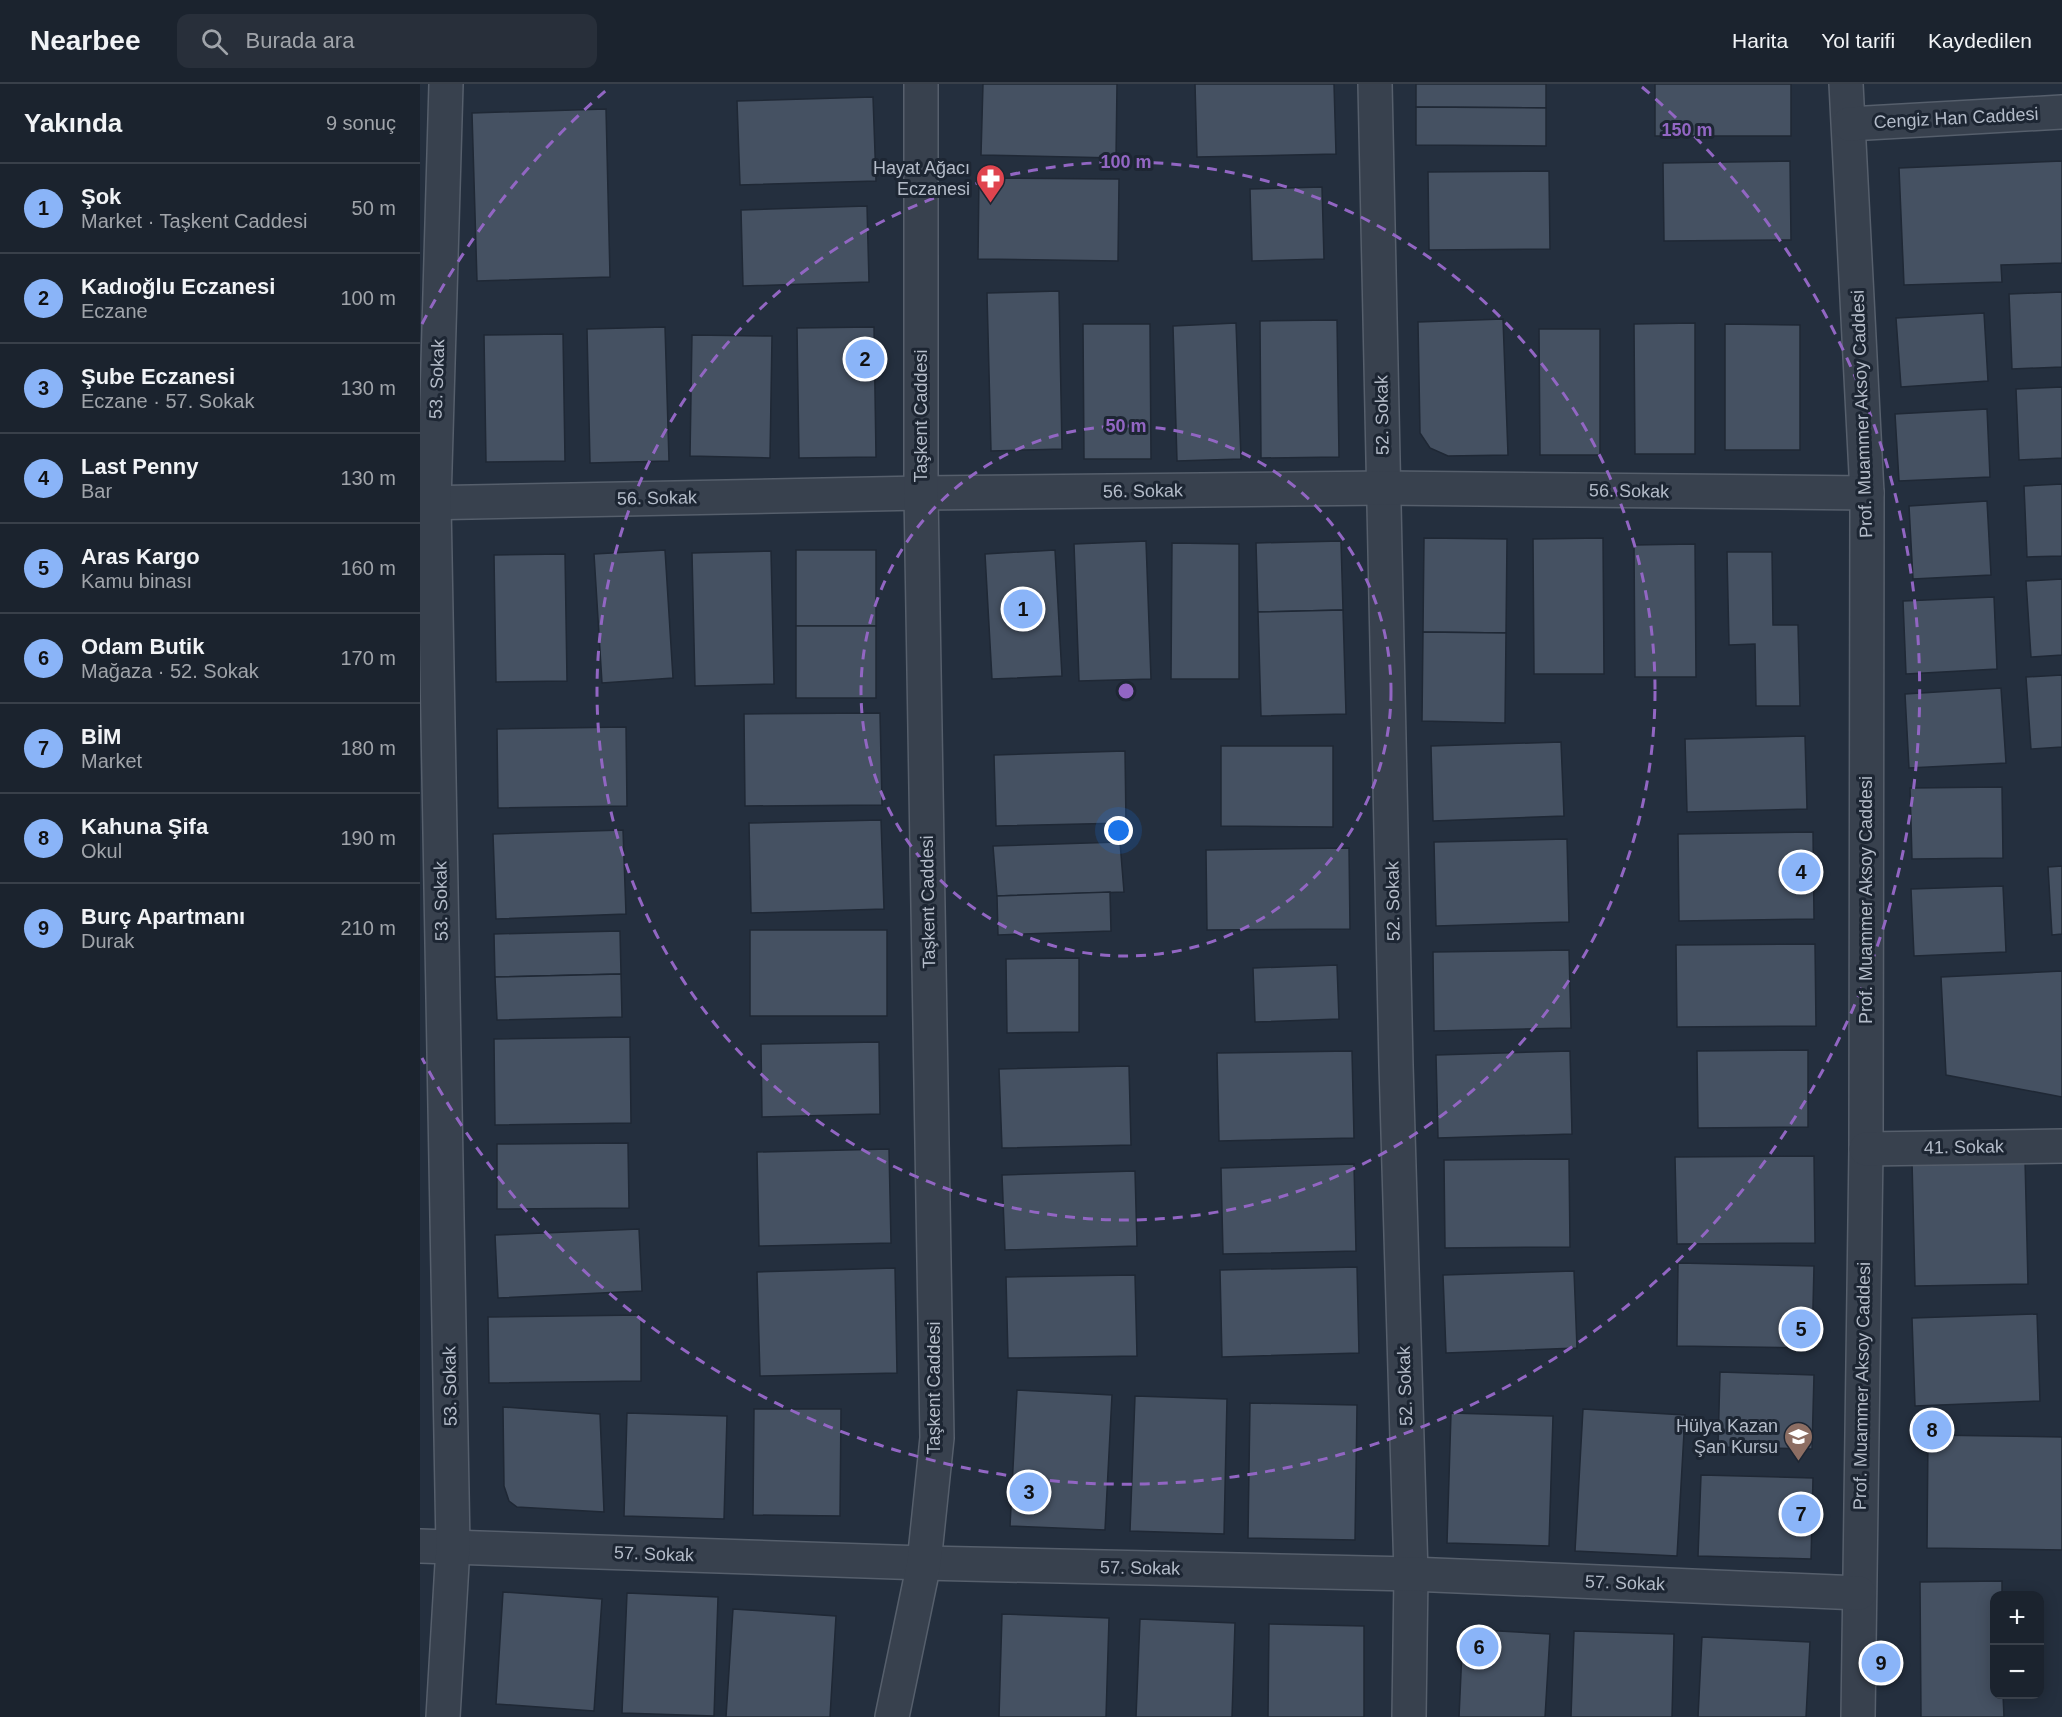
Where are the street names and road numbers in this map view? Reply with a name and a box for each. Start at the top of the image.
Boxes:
street label: Cengiz Han Caddesi [1873,104,2039,132]
street label: Prof. Muammer Aksoy Caddesi [1848,290,1876,538]
street label: 53. Sokak [426,338,448,419]
street label: Taşkent Caddesi [911,349,931,483]
street label: 52. Sokak [1371,374,1393,455]
street label: 56. Sokak [1103,480,1184,502]
street label: 56. Sokak [1589,480,1670,502]
street label: 56. Sokak [617,487,698,509]
street label: Prof. Muammer Aksoy Caddesi [1856,776,1876,1024]
street label: Taşkent Caddesi [917,835,939,969]
street label: 53. Sokak [430,860,452,941]
street label: 52. Sokak [1382,860,1404,941]
street label: 41. Sokak [1924,1136,2005,1158]
street label: Prof. Muammer Aksoy Caddesi [1850,1262,1874,1510]
street label: Taşkent Caddesi [924,1321,944,1455]
street label: 53. Sokak [439,1345,461,1426]
street label: 52. Sokak [1394,1345,1416,1426]
street label: 57. Sokak [614,1543,695,1565]
street label: 57. Sokak [1100,1557,1181,1579]
street label: 57. Sokak [1585,1572,1666,1594]

